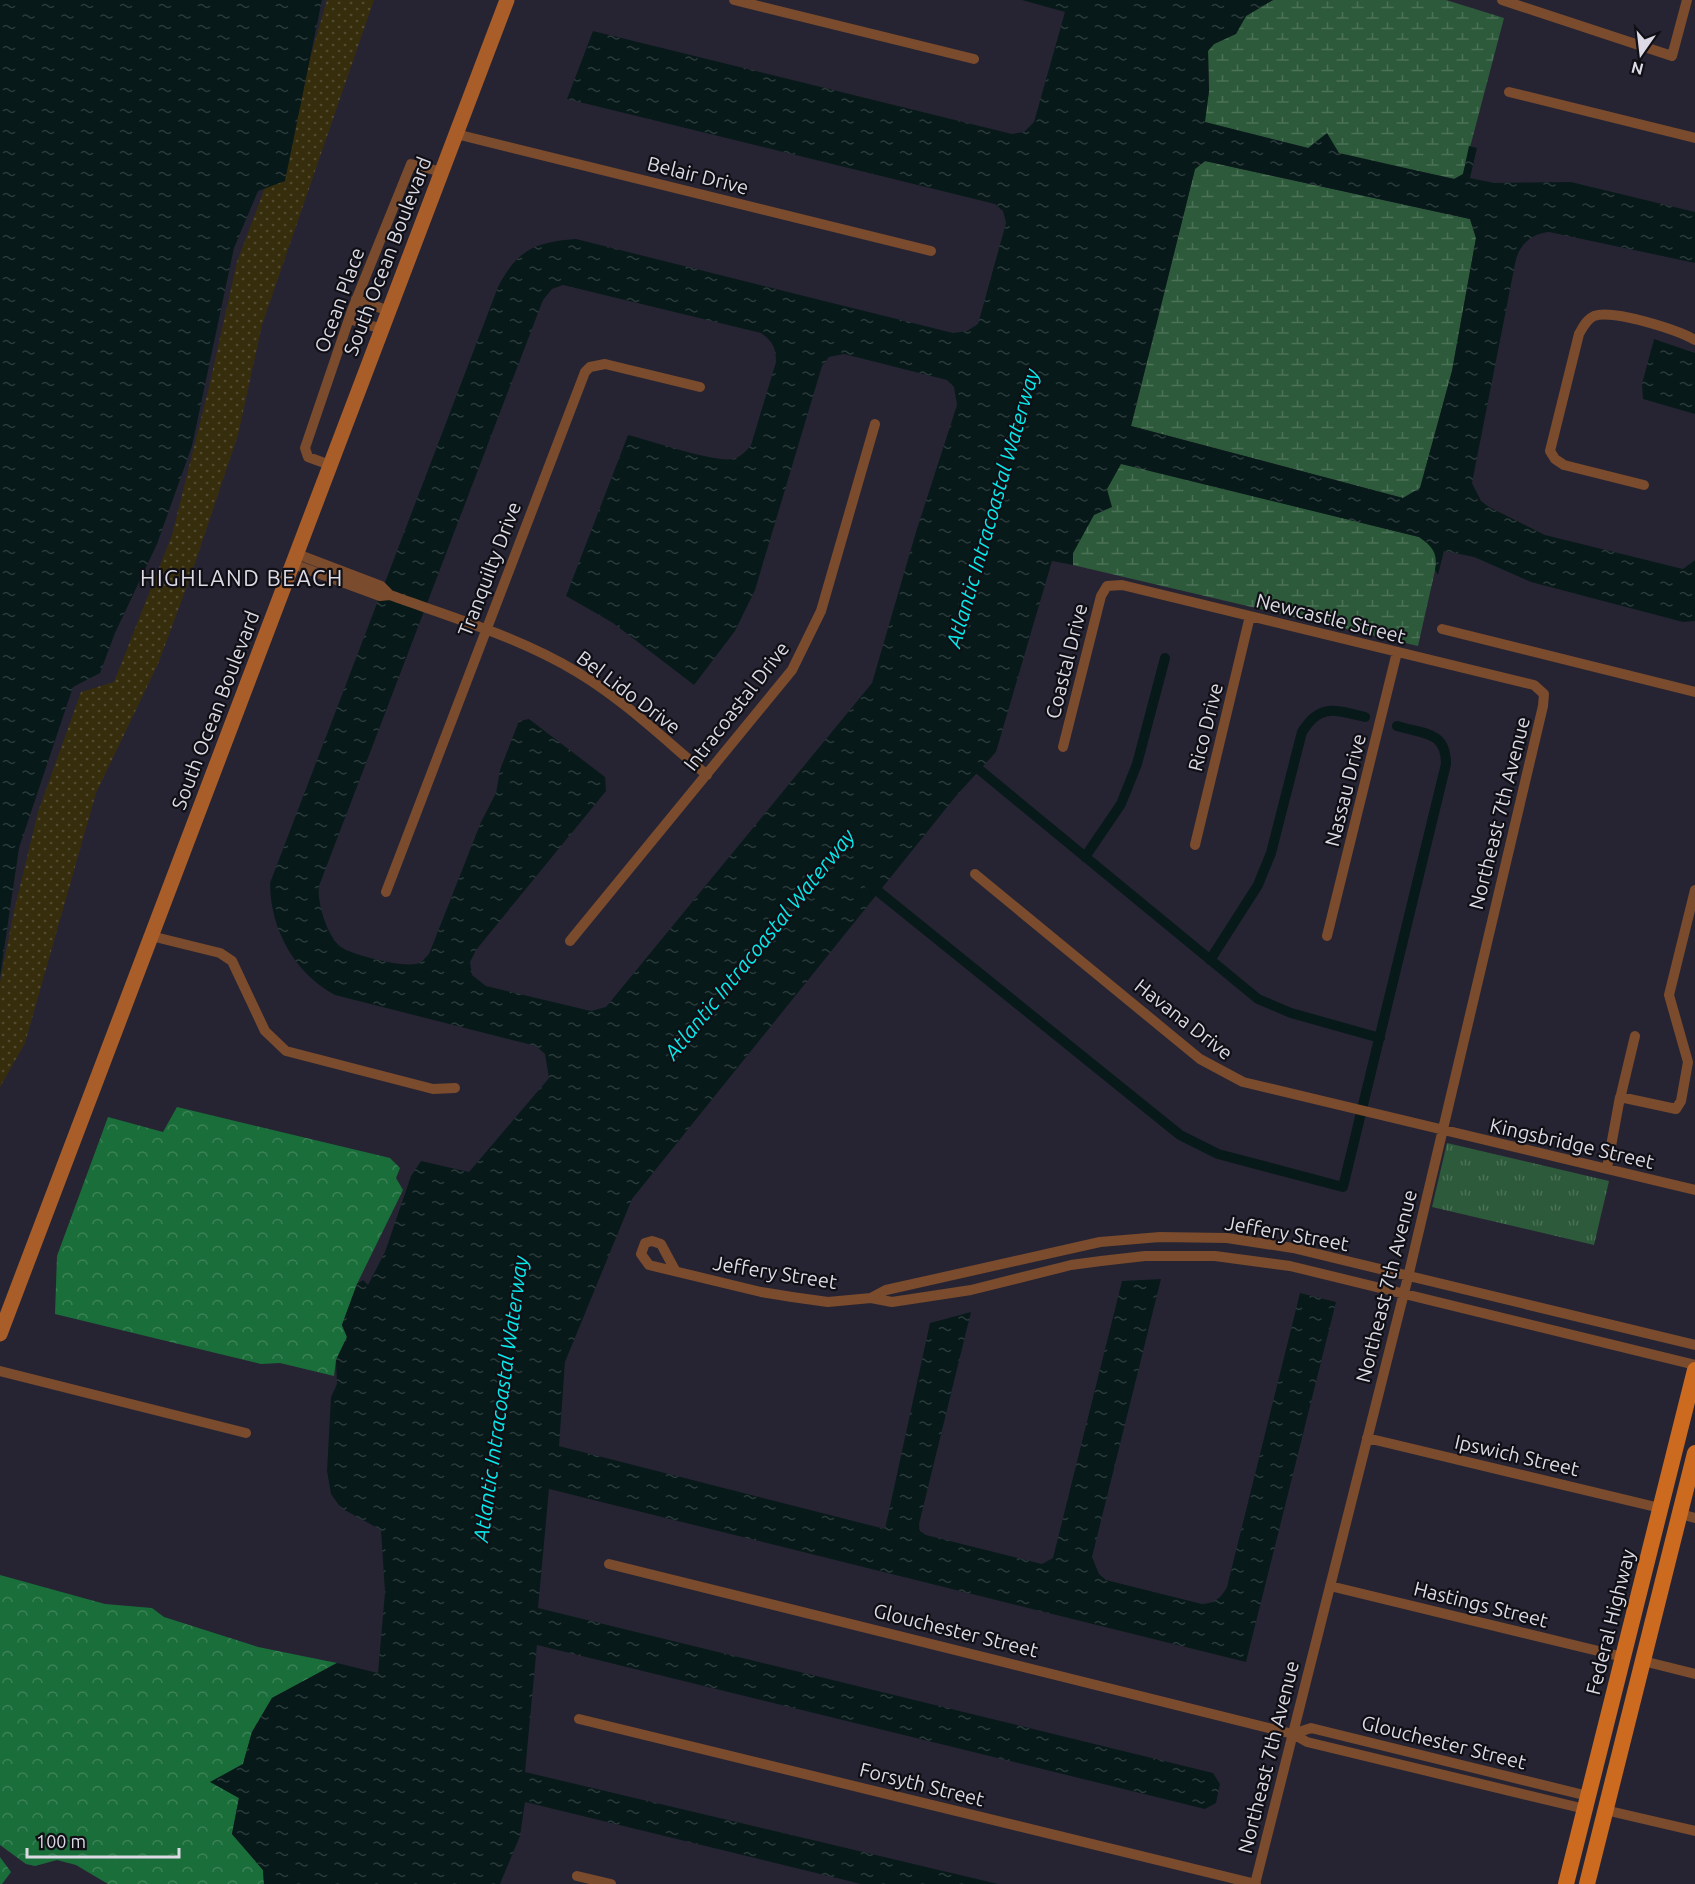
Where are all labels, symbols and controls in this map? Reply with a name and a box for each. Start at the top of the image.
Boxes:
north arrow [1611,24,1671,84]
text: N [1629,58,1645,79]
street label: Belair Drive [645,151,751,199]
street label: South Ocean Boulevard [338,153,436,359]
street label: Ocean Place [309,244,369,356]
water label: Atlantic Intracoastal Waterway [940,365,1044,651]
street label: Tranquilty Drive [453,498,525,640]
district label: HIGHLAND BEACH [140,565,344,590]
street label: Newcastle Street [1254,588,1408,648]
street label: Coastal Drive [1041,601,1091,721]
street label: South Ocean Boulevard [166,607,264,813]
street label: Intracoastal Drive [679,637,793,775]
street label: Bel Lido Drive [573,646,685,738]
street label: Rico Drive [1183,680,1227,774]
street label: Northeast 7th Avenue [1464,714,1534,912]
street label: Nassau Drive [1320,731,1370,849]
water label: Atlantic Intracoastal Waterway [658,823,860,1065]
street label: Havana Drive [1131,974,1237,1064]
street label: Kingsbridge Street [1488,1113,1656,1173]
street label: Northeast 7th Avenue [1351,1187,1421,1385]
street label: Jeffery Street [1223,1211,1351,1255]
street label: Jeffery Street [711,1251,839,1293]
water label: Atlantic Intracoastal Waterway [468,1253,532,1545]
street label: Ipswich Street [1453,1430,1582,1481]
street label: Federal Highway [1581,1547,1639,1697]
street label: Hastings Street [1411,1576,1551,1632]
street label: Glouchester Street [871,1598,1041,1662]
street label: Northeast 7th Avenue [1233,1658,1303,1856]
street label: Glouchester Street [1359,1710,1529,1774]
street label: Forsyth Street [857,1757,987,1811]
scale bar [27,1821,178,1859]
text: 100 m [36,1831,86,1851]

